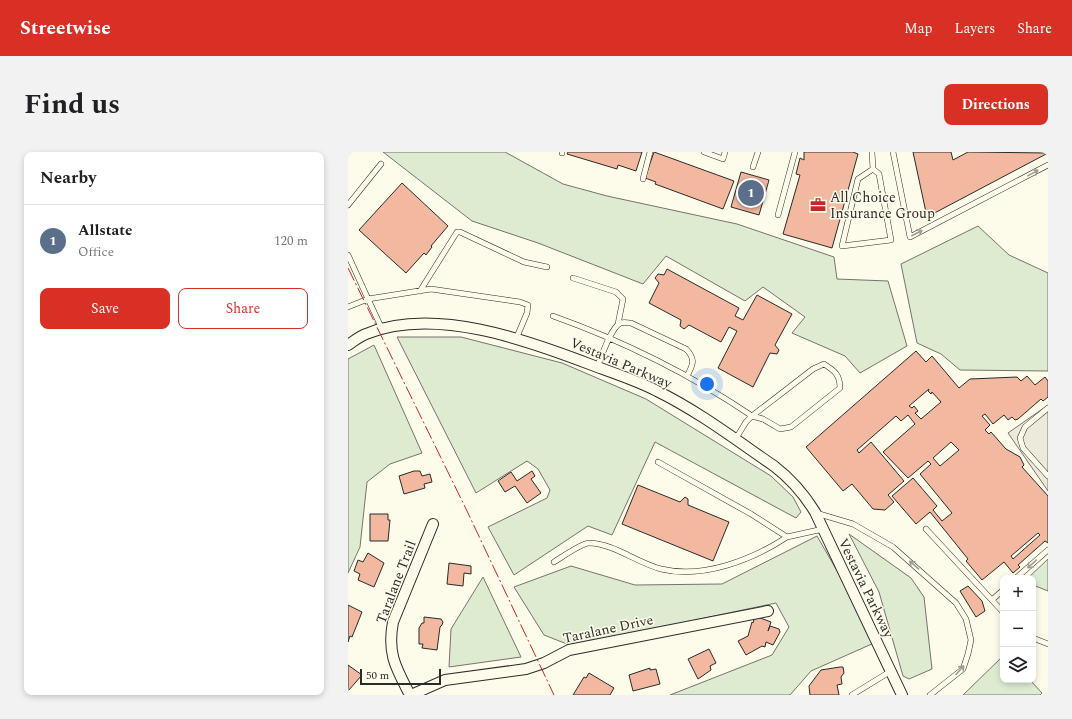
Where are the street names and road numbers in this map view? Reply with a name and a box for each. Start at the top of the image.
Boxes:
street label: Vestavia Parkway [567,332,676,394]
street label: Vestavia Parkway [833,535,900,643]
street label: Taralane Trail [370,537,422,627]
street label: Taralane Drive [561,609,655,649]

